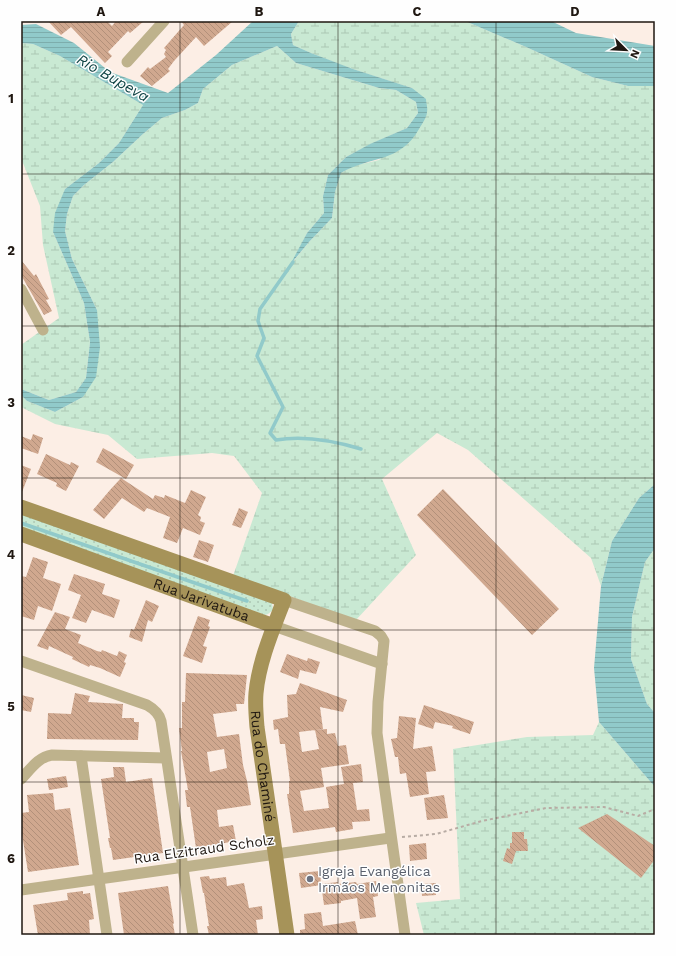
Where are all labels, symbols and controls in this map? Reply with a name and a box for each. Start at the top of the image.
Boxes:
text: A [97,4,106,19]
text: B [255,4,264,19]
text: C [413,4,422,19]
text: D [570,4,580,19]
north arrow [606,30,646,70]
text: N [627,47,642,60]
water label: Rio Bupeva [74,50,152,106]
text: 1 [8,91,14,106]
text: 2 [7,243,15,258]
text: 3 [7,395,15,410]
text: 4 [7,547,16,562]
street label: Rua Jarivatuba [151,575,252,624]
text: 5 [7,699,15,714]
street label: Rua do Chaminé [248,710,279,823]
street label: Rua Elzitraud Scholz [133,831,275,867]
text: 6 [7,851,15,866]
place label: Igreja Evangélica Irmãos Menonitas [318,863,440,895]
marker: Igreja Evangélica Irmãos Menonitas [305,874,315,884]

